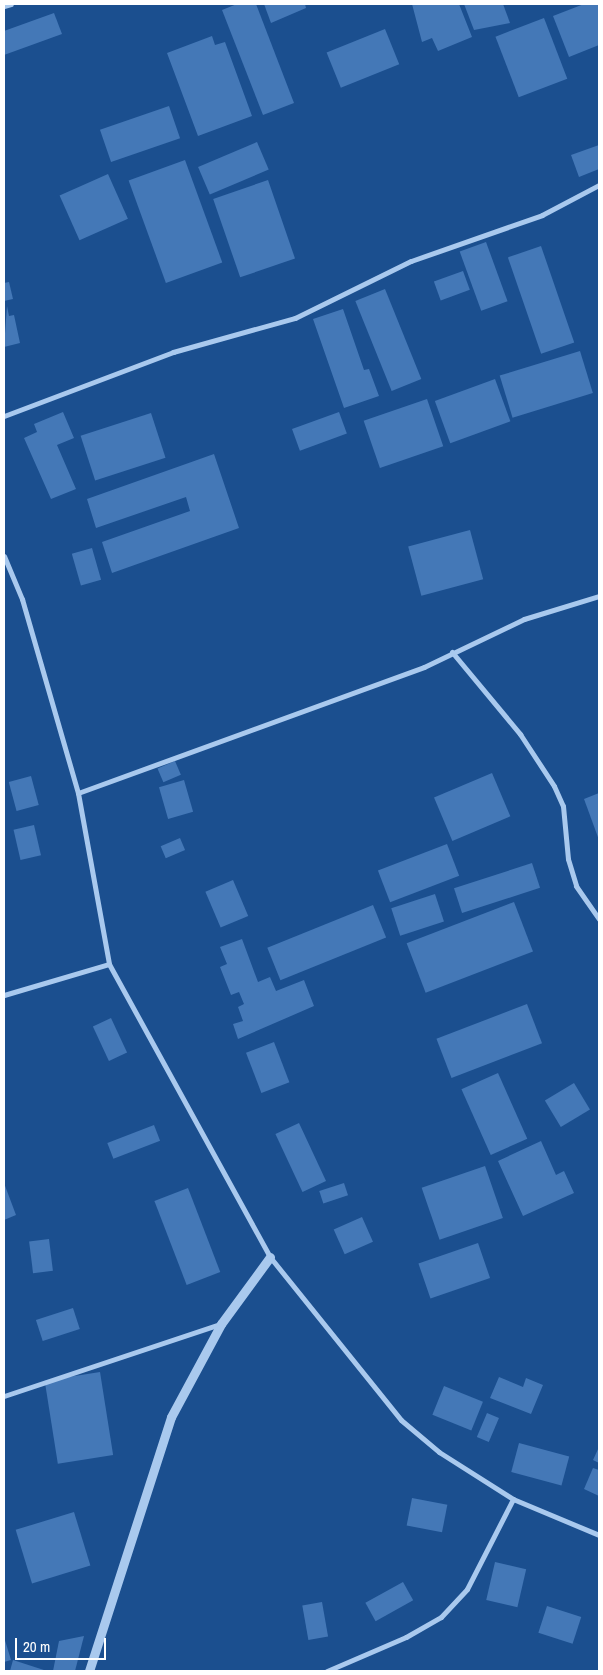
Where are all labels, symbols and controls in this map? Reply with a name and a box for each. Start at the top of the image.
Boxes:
scale bar [18,1628,109,1660]
text: 20 m [23,1636,50,1657]

